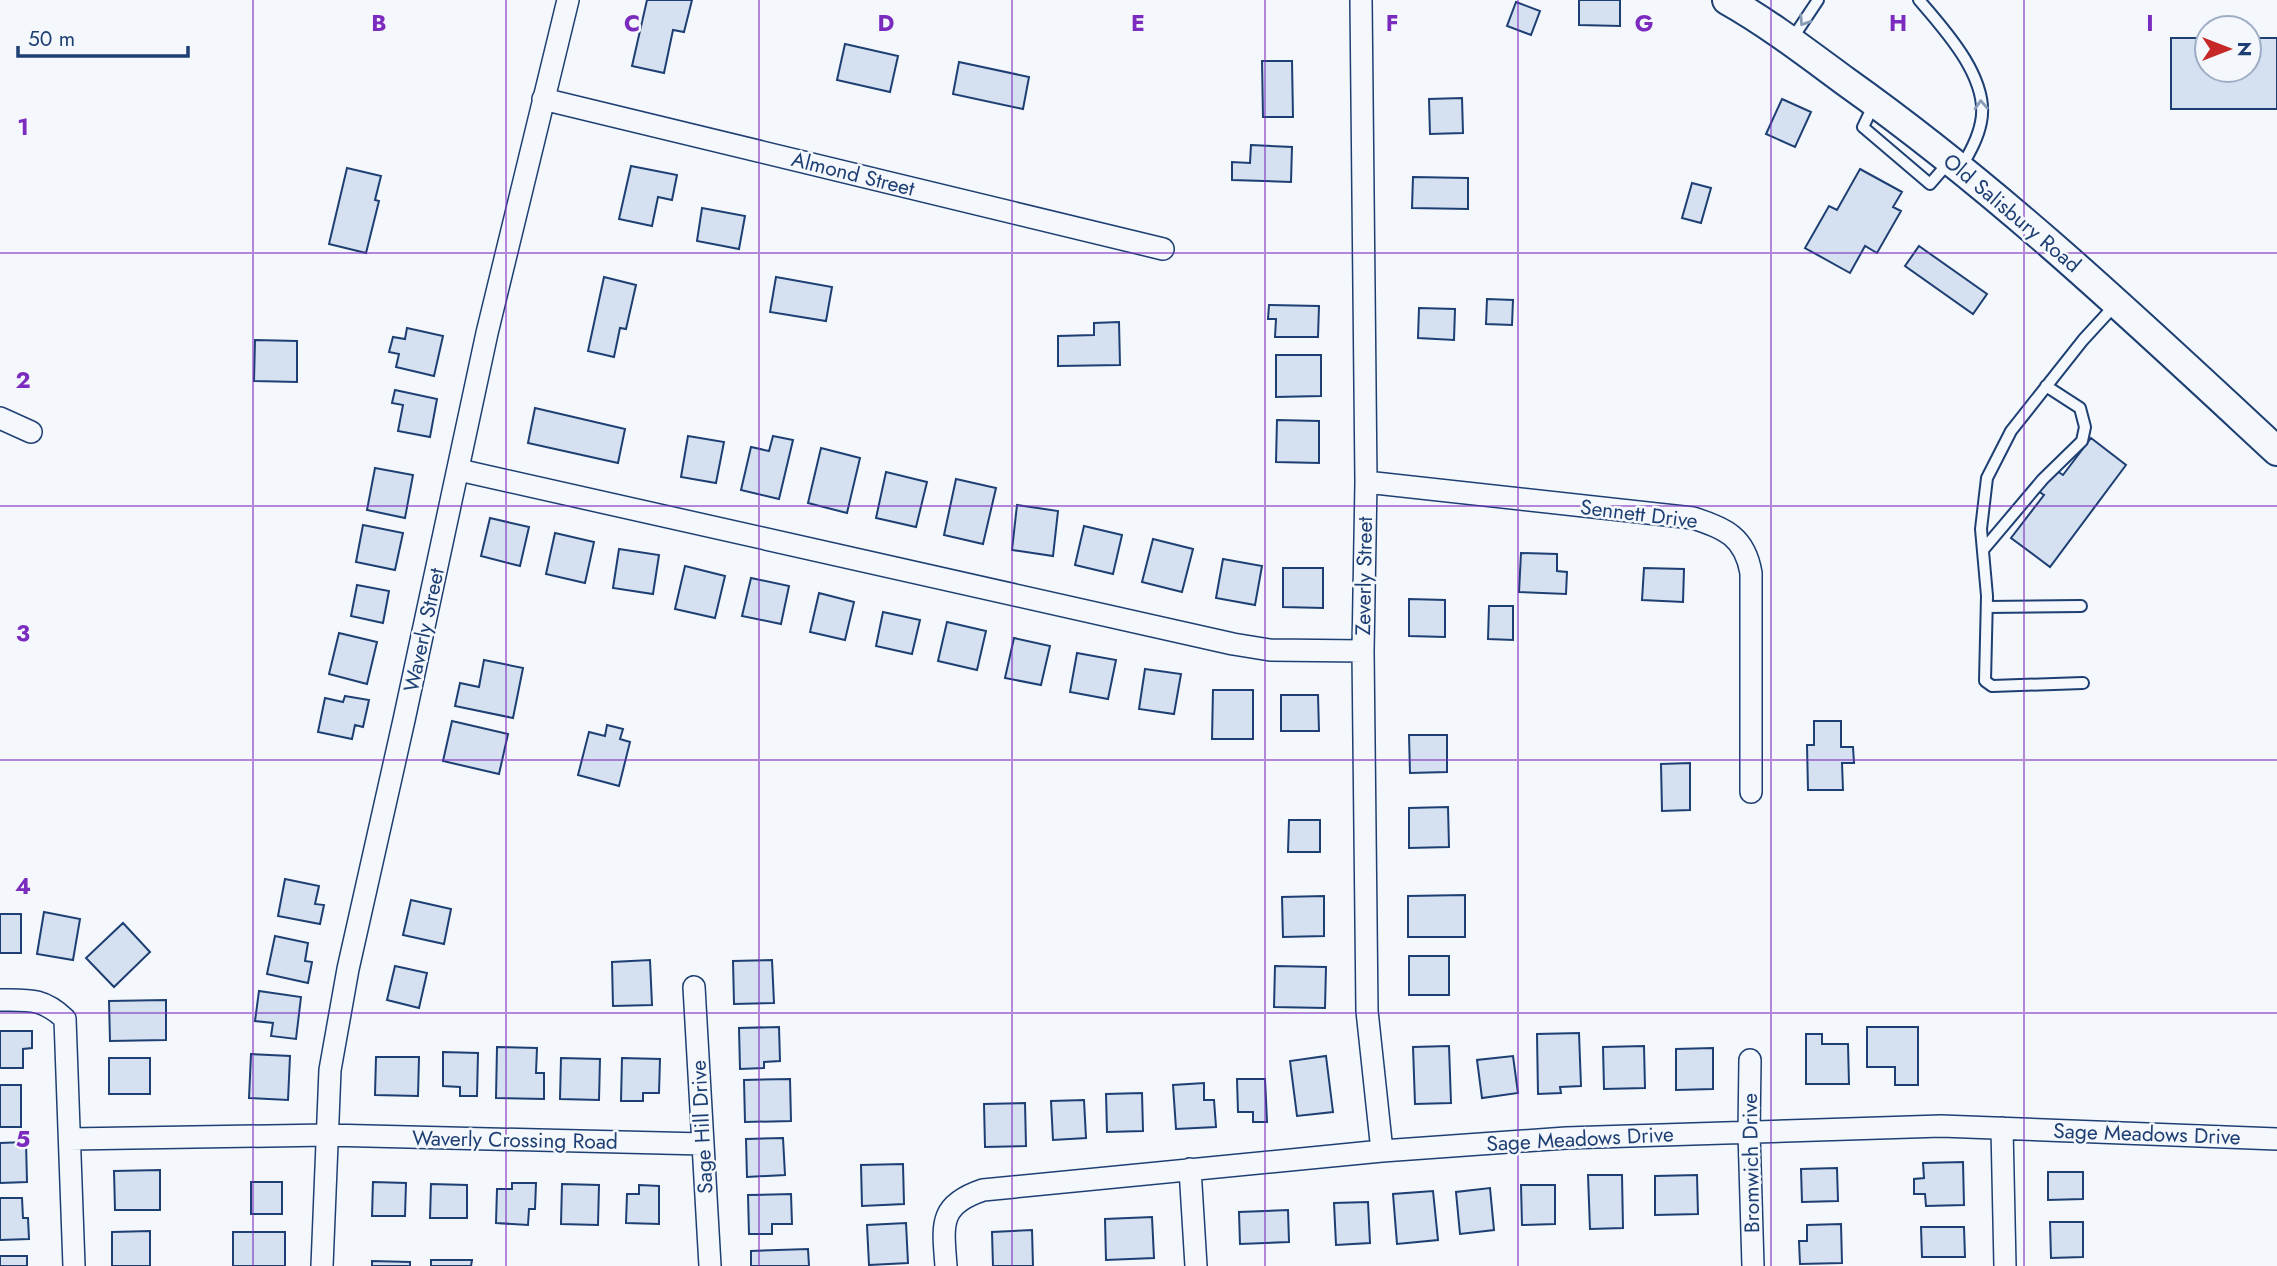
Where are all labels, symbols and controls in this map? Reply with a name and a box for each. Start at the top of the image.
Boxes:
text: B [371,6,387,40]
text: C [624,6,640,40]
text: D [878,6,895,40]
text: E [1131,6,1145,40]
text: F [1386,6,1398,40]
text: G [1635,6,1653,40]
text: H [1889,6,1907,40]
text: I [2146,6,2154,40]
one-way arrow [1800,13,1812,26]
scale bar [18,14,187,58]
north arrow [2193,14,2263,84]
text: 50 m [28,24,75,54]
text: N [2231,41,2258,57]
one-way arrow [1974,100,1989,111]
text: 1 [17,110,29,144]
street label: Almond Street [788,144,918,204]
street label: Old Salisbury Road [1937,146,2087,280]
text: 2 [15,363,31,397]
street label: Sennett Drive [1578,492,1700,536]
street label: Zeverly Street [1348,516,1380,636]
street label: Waverly Street [396,565,452,695]
text: 3 [16,616,30,650]
text: 4 [15,869,31,903]
street label: Sage Hill Drive [684,1059,720,1195]
street label: Bromwich Drive [1735,1093,1767,1233]
street label: Sage Meadows Drive [2053,1116,2241,1152]
street label: Sage Meadows Drive [1486,1119,1675,1159]
text: 5 [16,1122,30,1156]
street label: Waverly Crossing Road [412,1123,618,1157]

